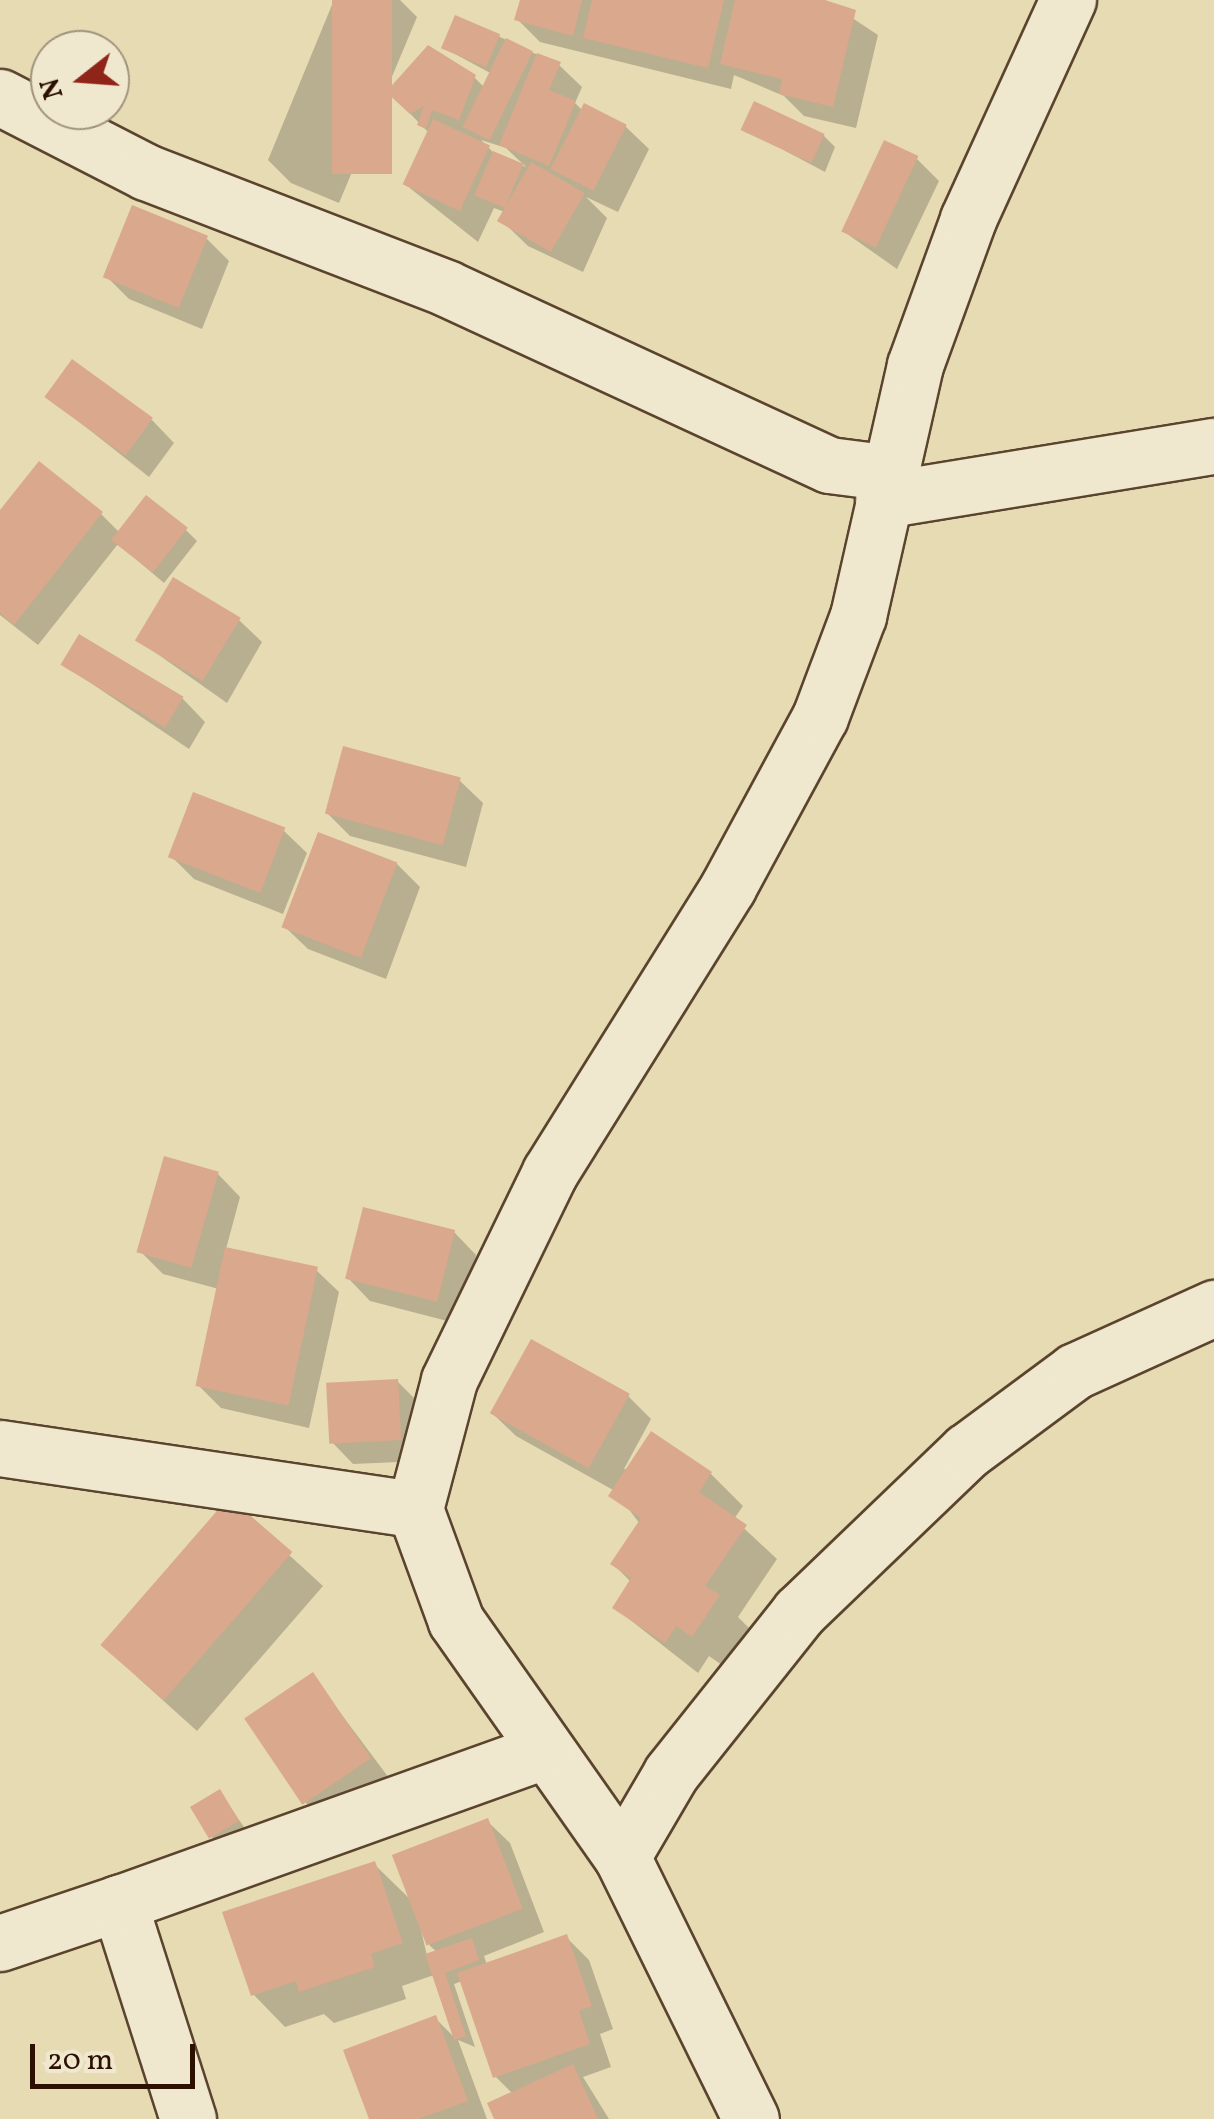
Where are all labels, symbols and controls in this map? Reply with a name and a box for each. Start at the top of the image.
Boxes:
north arrow [30,30,130,130]
text: N [31,73,74,104]
scale bar [35,2024,200,2086]
text: 20 m [47,2040,113,2082]

